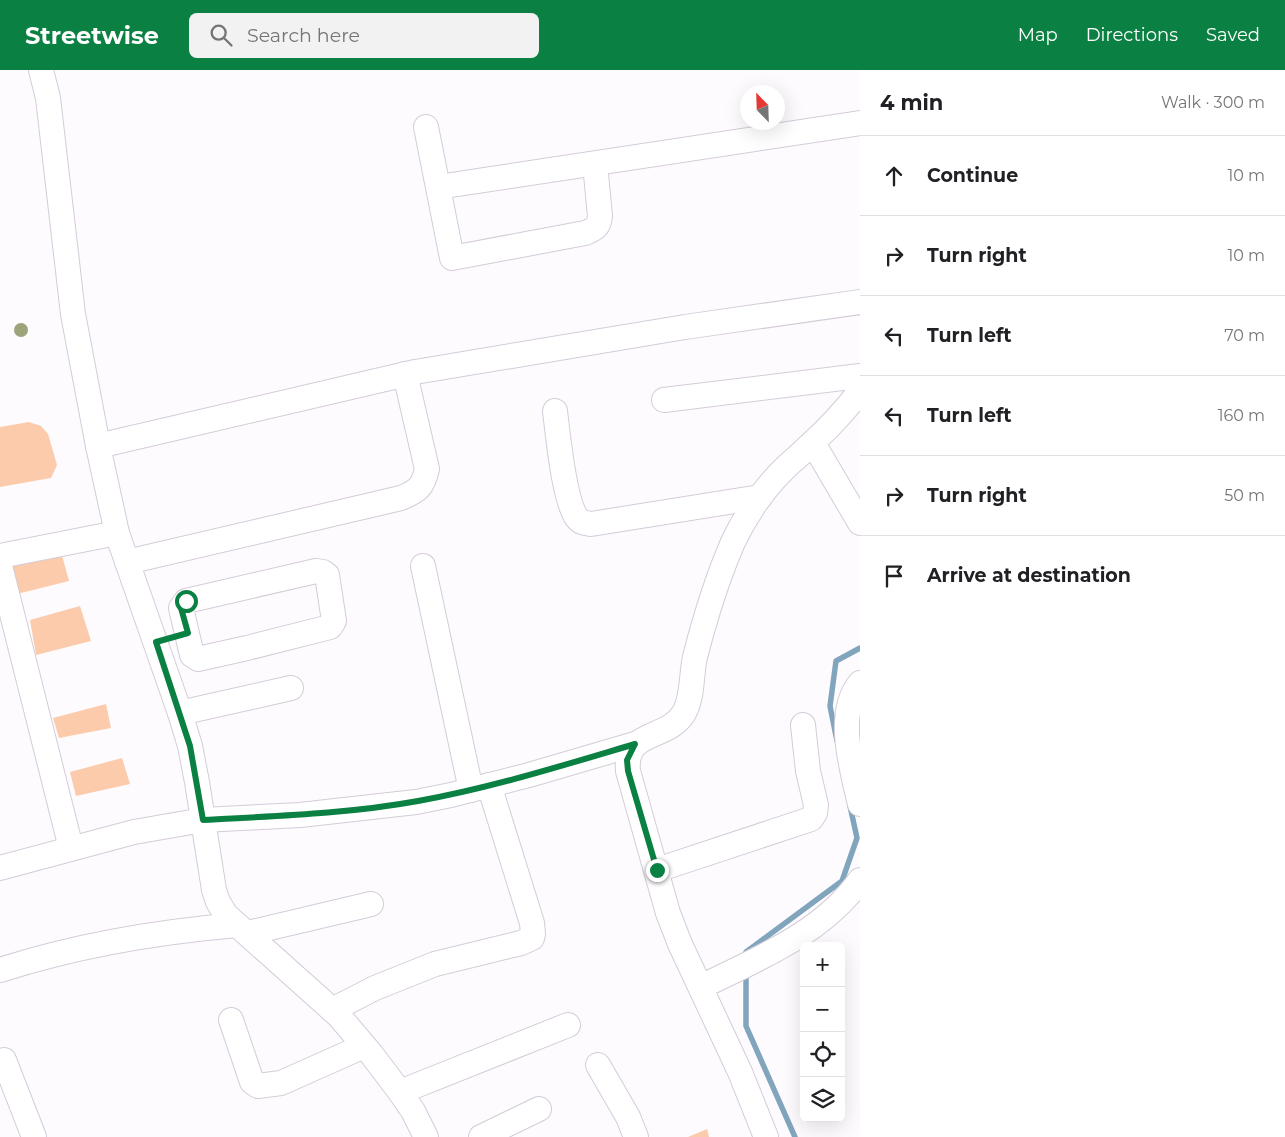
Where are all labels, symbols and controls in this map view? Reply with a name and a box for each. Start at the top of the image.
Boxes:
search box [189,13,539,58]
text: Streetwise [25,21,159,50]
icon: search [207,21,235,49]
text: Search here [247,24,360,47]
text: Map [1018,24,1058,46]
text: Directions [1086,24,1178,46]
text: Saved [1206,24,1260,46]
north arrow [740,85,785,130]
text: 4 min [880,90,943,115]
text: Walk · 300 m [1161,93,1265,112]
icon: ahead [880,162,908,190]
text: Continue [927,164,1018,187]
text: 10 m [1227,166,1265,185]
icon: right [880,242,908,270]
text: Turn right [927,244,1027,267]
text: 10 m [1227,246,1265,265]
icon: left [880,322,908,350]
text: Turn left [927,324,1012,347]
text: 70 m [1224,326,1265,345]
icon: left [880,402,908,430]
text: Turn left [927,404,1012,427]
text: 160 m [1218,406,1265,425]
icon: right [880,482,908,510]
text: Turn right [927,484,1027,507]
text: 50 m [1224,486,1265,505]
icon: arrive [880,562,908,590]
text: Arrive at destination [927,564,1131,587]
route start [175,590,198,613]
route end [646,859,669,882]
map controls [800,942,845,1122]
button: + [800,942,845,987]
button: − [800,987,845,1032]
button: locate [800,1032,845,1077]
button: layers [800,1077,845,1122]

